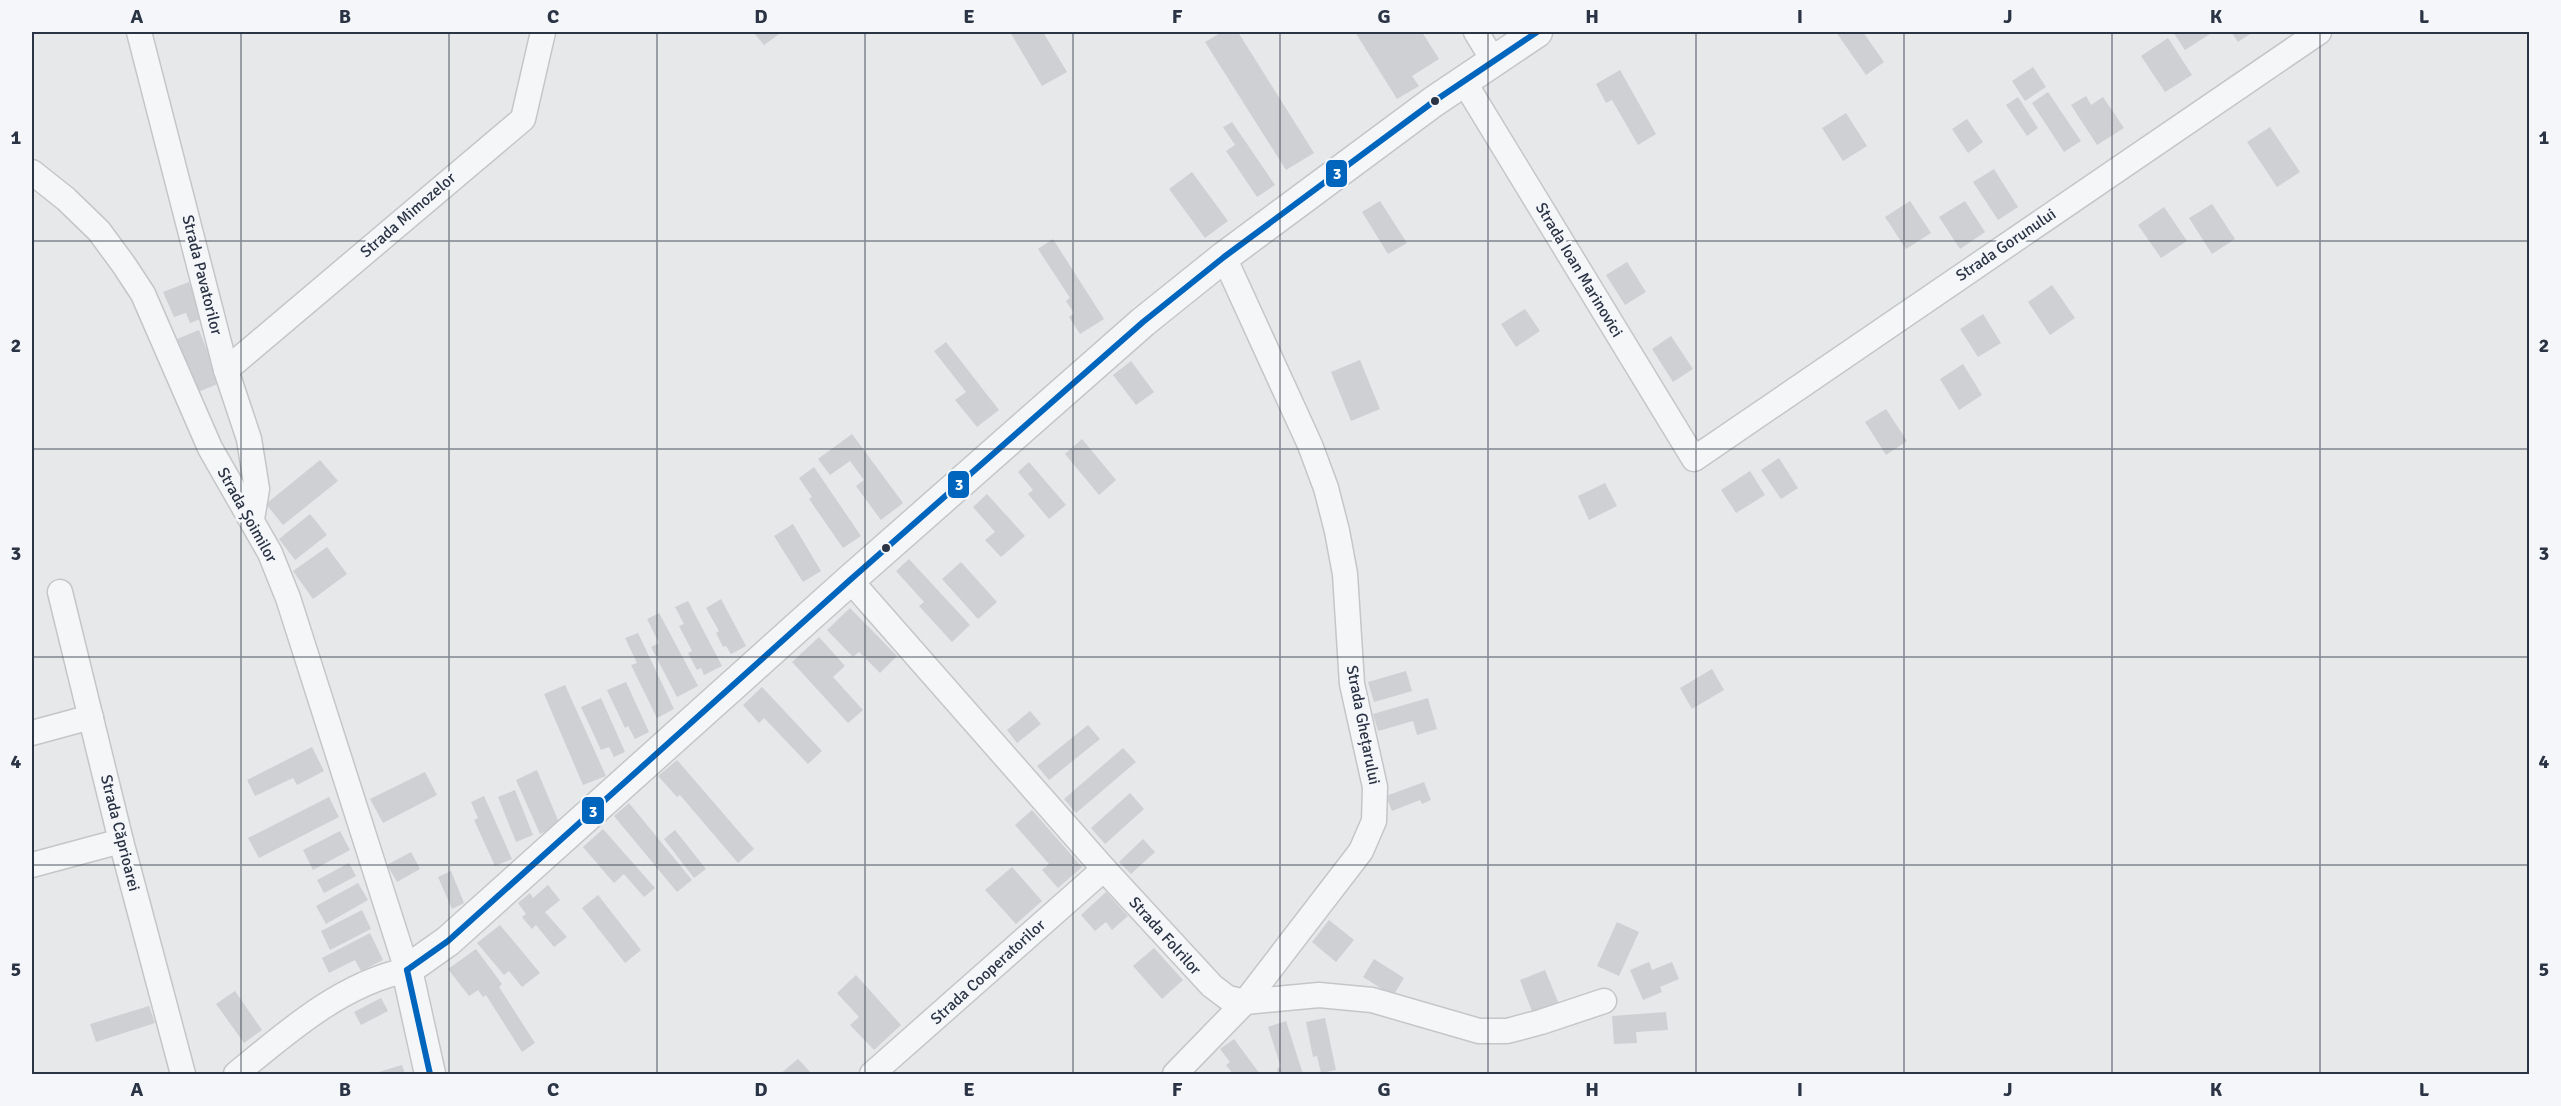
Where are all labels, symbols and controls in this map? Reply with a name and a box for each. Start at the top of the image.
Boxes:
text: A [131,4,144,29]
text: B [339,4,351,29]
text: C [547,4,559,29]
text: D [754,4,768,29]
text: E [963,4,975,29]
text: F [1172,4,1183,29]
text: G [1377,4,1391,29]
text: H [1585,4,1599,29]
text: I [1797,4,1803,29]
text: J [2003,4,2013,29]
text: K [2210,4,2223,29]
text: L [2419,4,2430,29]
unlabelled marker [1429,95,1441,107]
text: 1 [11,125,22,150]
text: 1 [2539,125,2550,150]
line badge: 3 [1325,159,1348,188]
text: 3 [1333,164,1341,184]
street label: Strada Mimozelor [356,168,460,262]
street label: Strada Ioan Marinovici [1531,199,1627,341]
street label: Strada Gorunului [1952,204,2060,286]
street label: Strada Pavatorilor [177,213,227,337]
text: 2 [11,333,21,358]
text: 2 [2539,333,2549,358]
street label: Strada Șoimilor [213,464,281,566]
line badge: 3 [947,470,970,499]
text: 3 [955,475,963,495]
text: 3 [11,541,21,566]
text: 3 [2539,541,2549,566]
unlabelled marker [880,542,892,554]
street label: Strada Ghețarului [1342,664,1384,786]
text: 4 [11,749,22,774]
text: 4 [2539,749,2550,774]
street label: Strada Căprioarei [96,773,144,893]
line badge: 3 [581,796,605,825]
text: 3 [589,802,597,822]
street label: Strada Folrilor [1125,893,1205,979]
street label: Strada Cooperatorilor [926,915,1050,1029]
text: 5 [11,957,21,982]
text: 5 [2539,957,2549,982]
text: A [131,1077,144,1102]
text: B [339,1077,351,1102]
text: C [547,1077,559,1102]
text: D [754,1077,768,1102]
text: E [963,1077,975,1102]
text: F [1172,1077,1183,1102]
text: G [1377,1077,1391,1102]
text: H [1585,1077,1599,1102]
text: I [1797,1077,1803,1102]
text: J [2003,1077,2013,1102]
text: K [2210,1077,2223,1102]
text: L [2419,1077,2430,1102]

